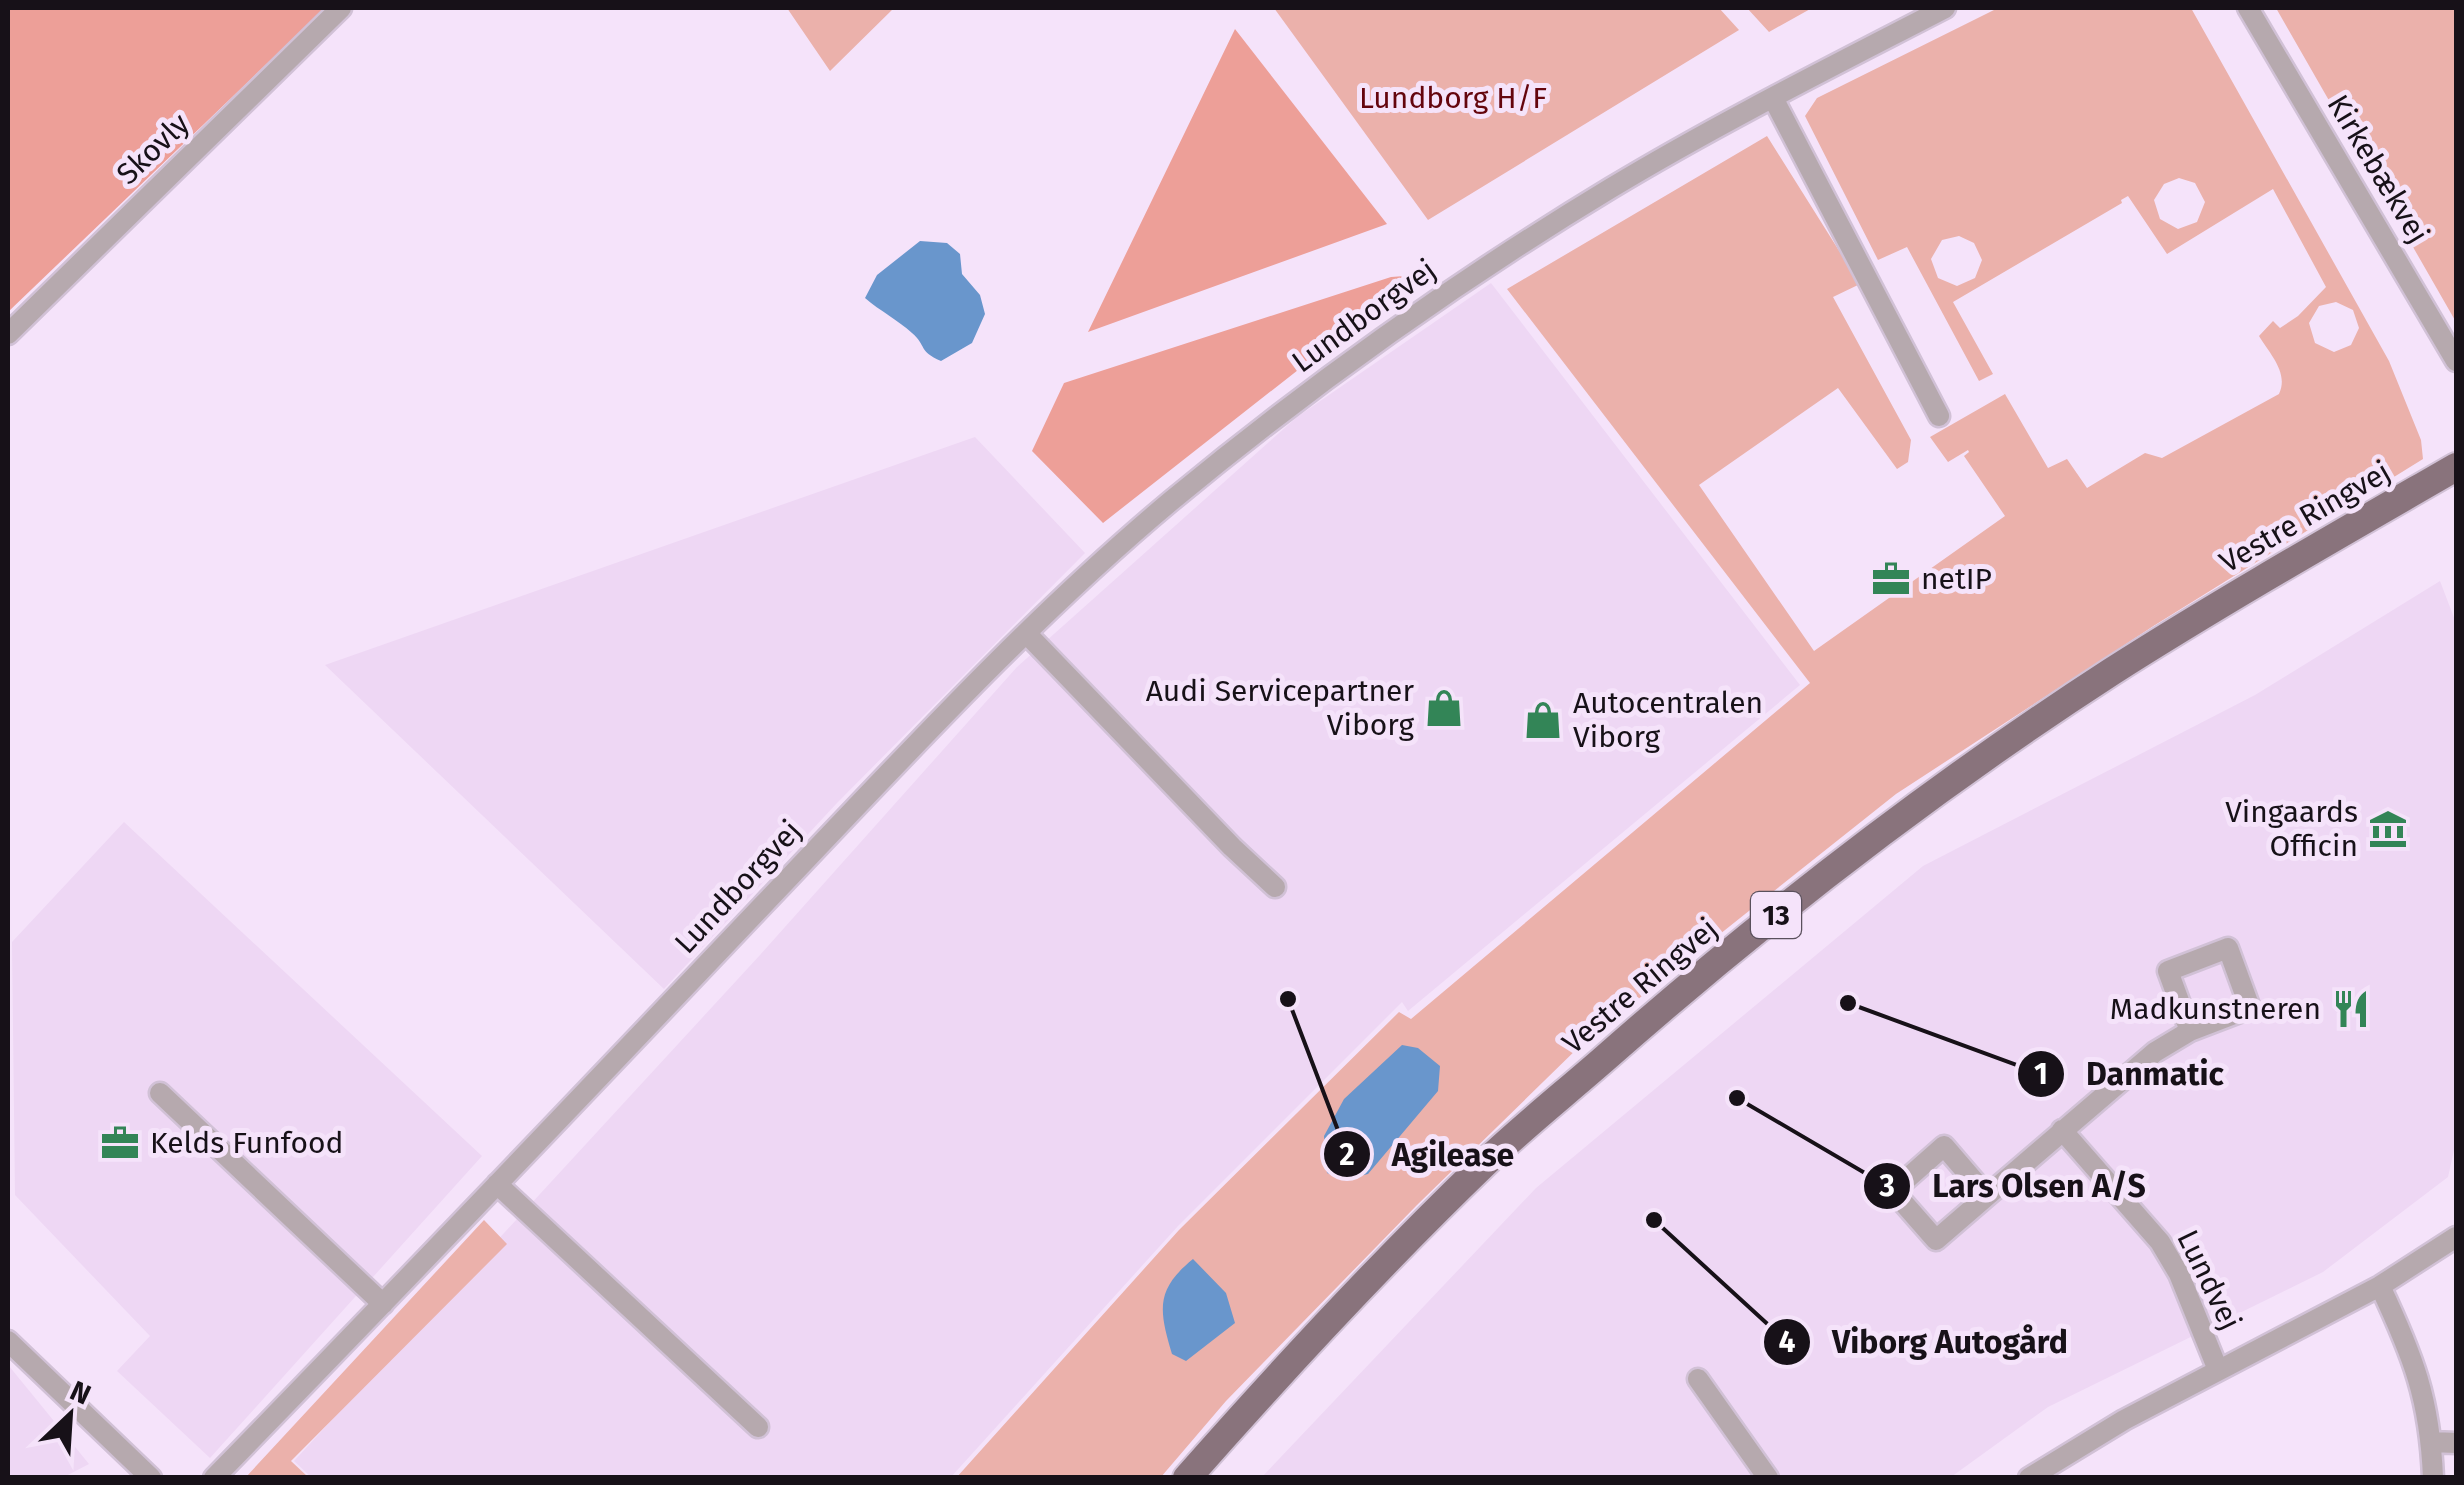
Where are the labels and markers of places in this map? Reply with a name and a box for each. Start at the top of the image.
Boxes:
office icon: netIP [1870,558,1912,600]
place label: netIP [1921,561,1992,597]
place label: Audi Servicepartner Viborg [1146,673,1414,743]
place label: Autocentralen Viborg [1573,685,1763,755]
shop icon: Audi Servicepartner Viborg [1423,687,1465,729]
shop icon: Autocentralen Viborg [1522,699,1564,741]
place label: Vingaards Officin [2225,794,2358,864]
museum icon: Vingaards Officin [2367,808,2409,850]
restaurant icon: Madkunstneren [2330,988,2372,1030]
place label: Madkunstneren [2110,991,2321,1027]
callout: Danmatic [2016,1043,2244,1105]
office icon: Kelds Funfood [99,1122,141,1164]
callout: Agilease [1322,1123,1534,1185]
place label: Kelds Funfood [150,1125,344,1161]
callout: Lars Olsen A/S [1862,1155,2166,1217]
callout: Viborg Autogård [1762,1311,2088,1373]

